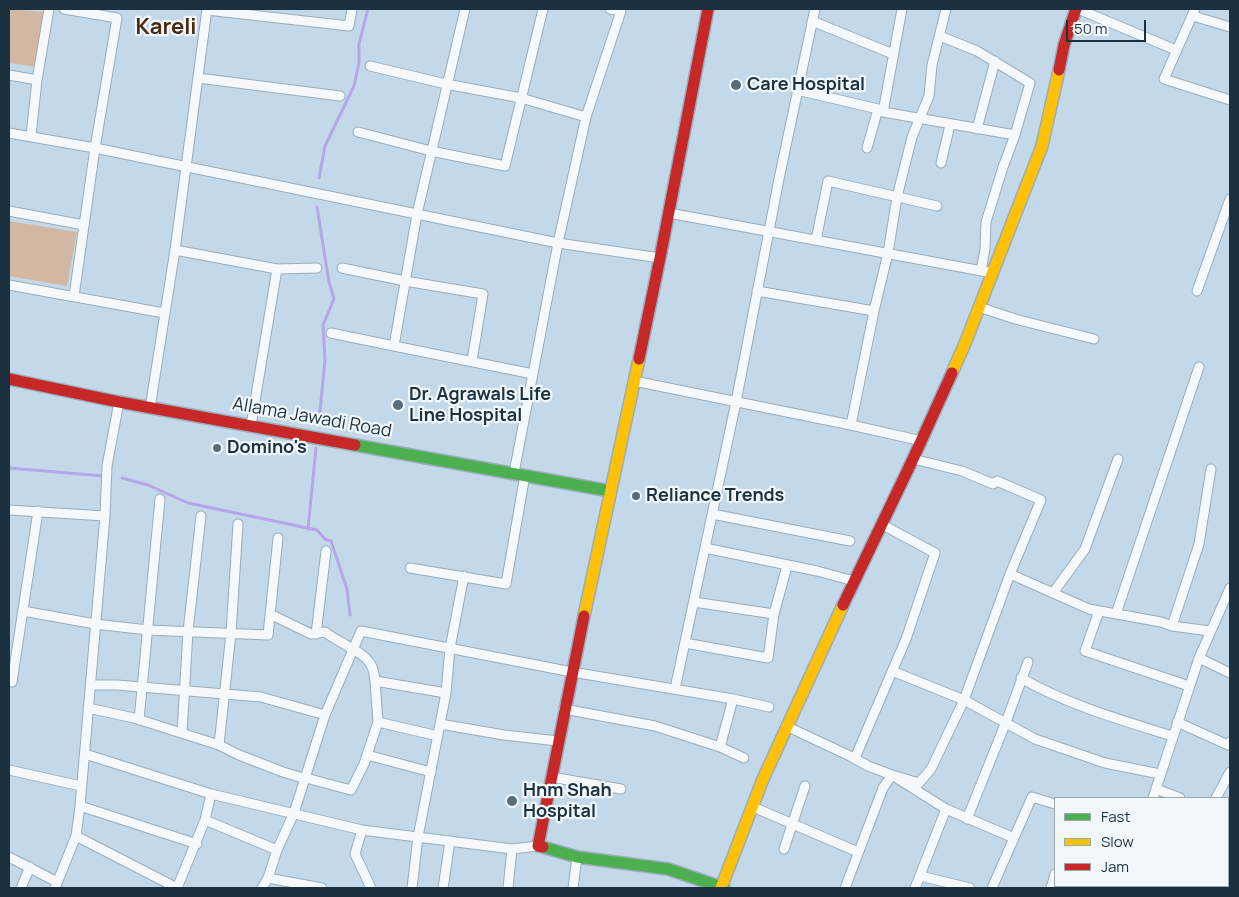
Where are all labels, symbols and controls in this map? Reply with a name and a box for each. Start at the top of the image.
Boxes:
scale bar [1069,10,1149,42]
district label: Kareli [135,15,197,41]
text: 50 m [1074,18,1108,39]
place label: Care Hospital [747,74,865,96]
marker: Care Hospital [729,78,743,92]
place label: Dr. Agrawals Life Line Hospital [409,384,551,426]
street label: Allama Jawadi Road [231,393,393,443]
marker: Dr. Agrawals Life Line Hospital [391,398,405,412]
place label: Domino's [227,437,307,459]
marker: Domino's [211,442,223,454]
place label: Reliance Trends [646,485,784,507]
marker: Reliance Trends [630,490,642,502]
place label: Hnm Shah Hospital [523,780,612,822]
marker: Hnm Shah Hospital [505,794,519,808]
legend [1054,797,1229,887]
text: Fast [1101,806,1130,827]
text: Slow [1101,831,1134,852]
text: Jam [1101,856,1129,877]

